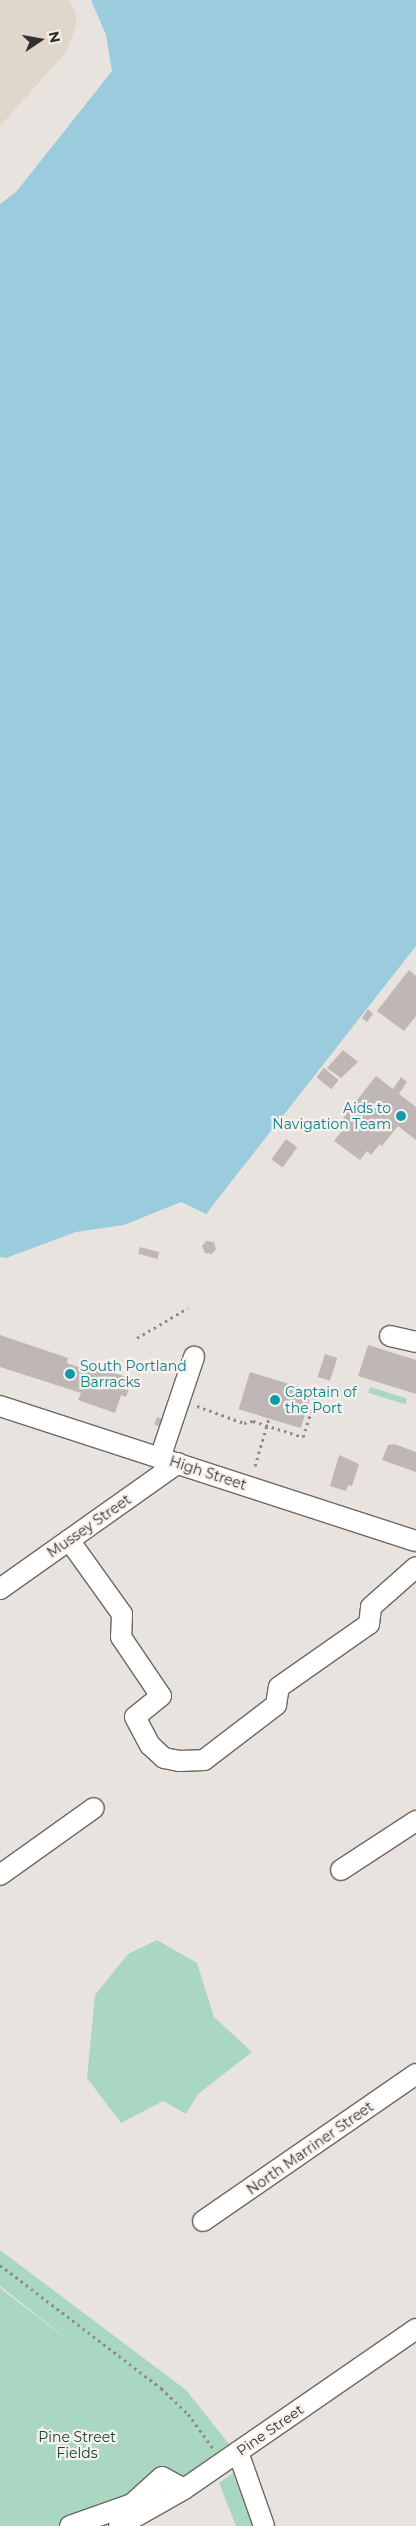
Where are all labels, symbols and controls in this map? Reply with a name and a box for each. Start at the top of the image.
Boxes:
north arrow [15,15,65,65]
text: N [45,29,65,44]
place label: Aids to Navigation Team [272,1100,391,1132]
marker: Aids to Navigation Team [395,1110,407,1122]
place label: South Portland Barracks [80,1358,187,1390]
marker: South Portland Barracks [64,1368,76,1380]
place label: Captain of the Port [285,1384,357,1416]
marker: Captain of the Port [269,1394,281,1406]
street label: High Street [167,1453,249,1493]
street label: Mussey Street [44,1491,134,1561]
street label: North Marriner Street [243,2098,377,2198]
street label: Pine Street [233,2401,307,2459]
park label: Pine Street Fields [38,2429,116,2462]

